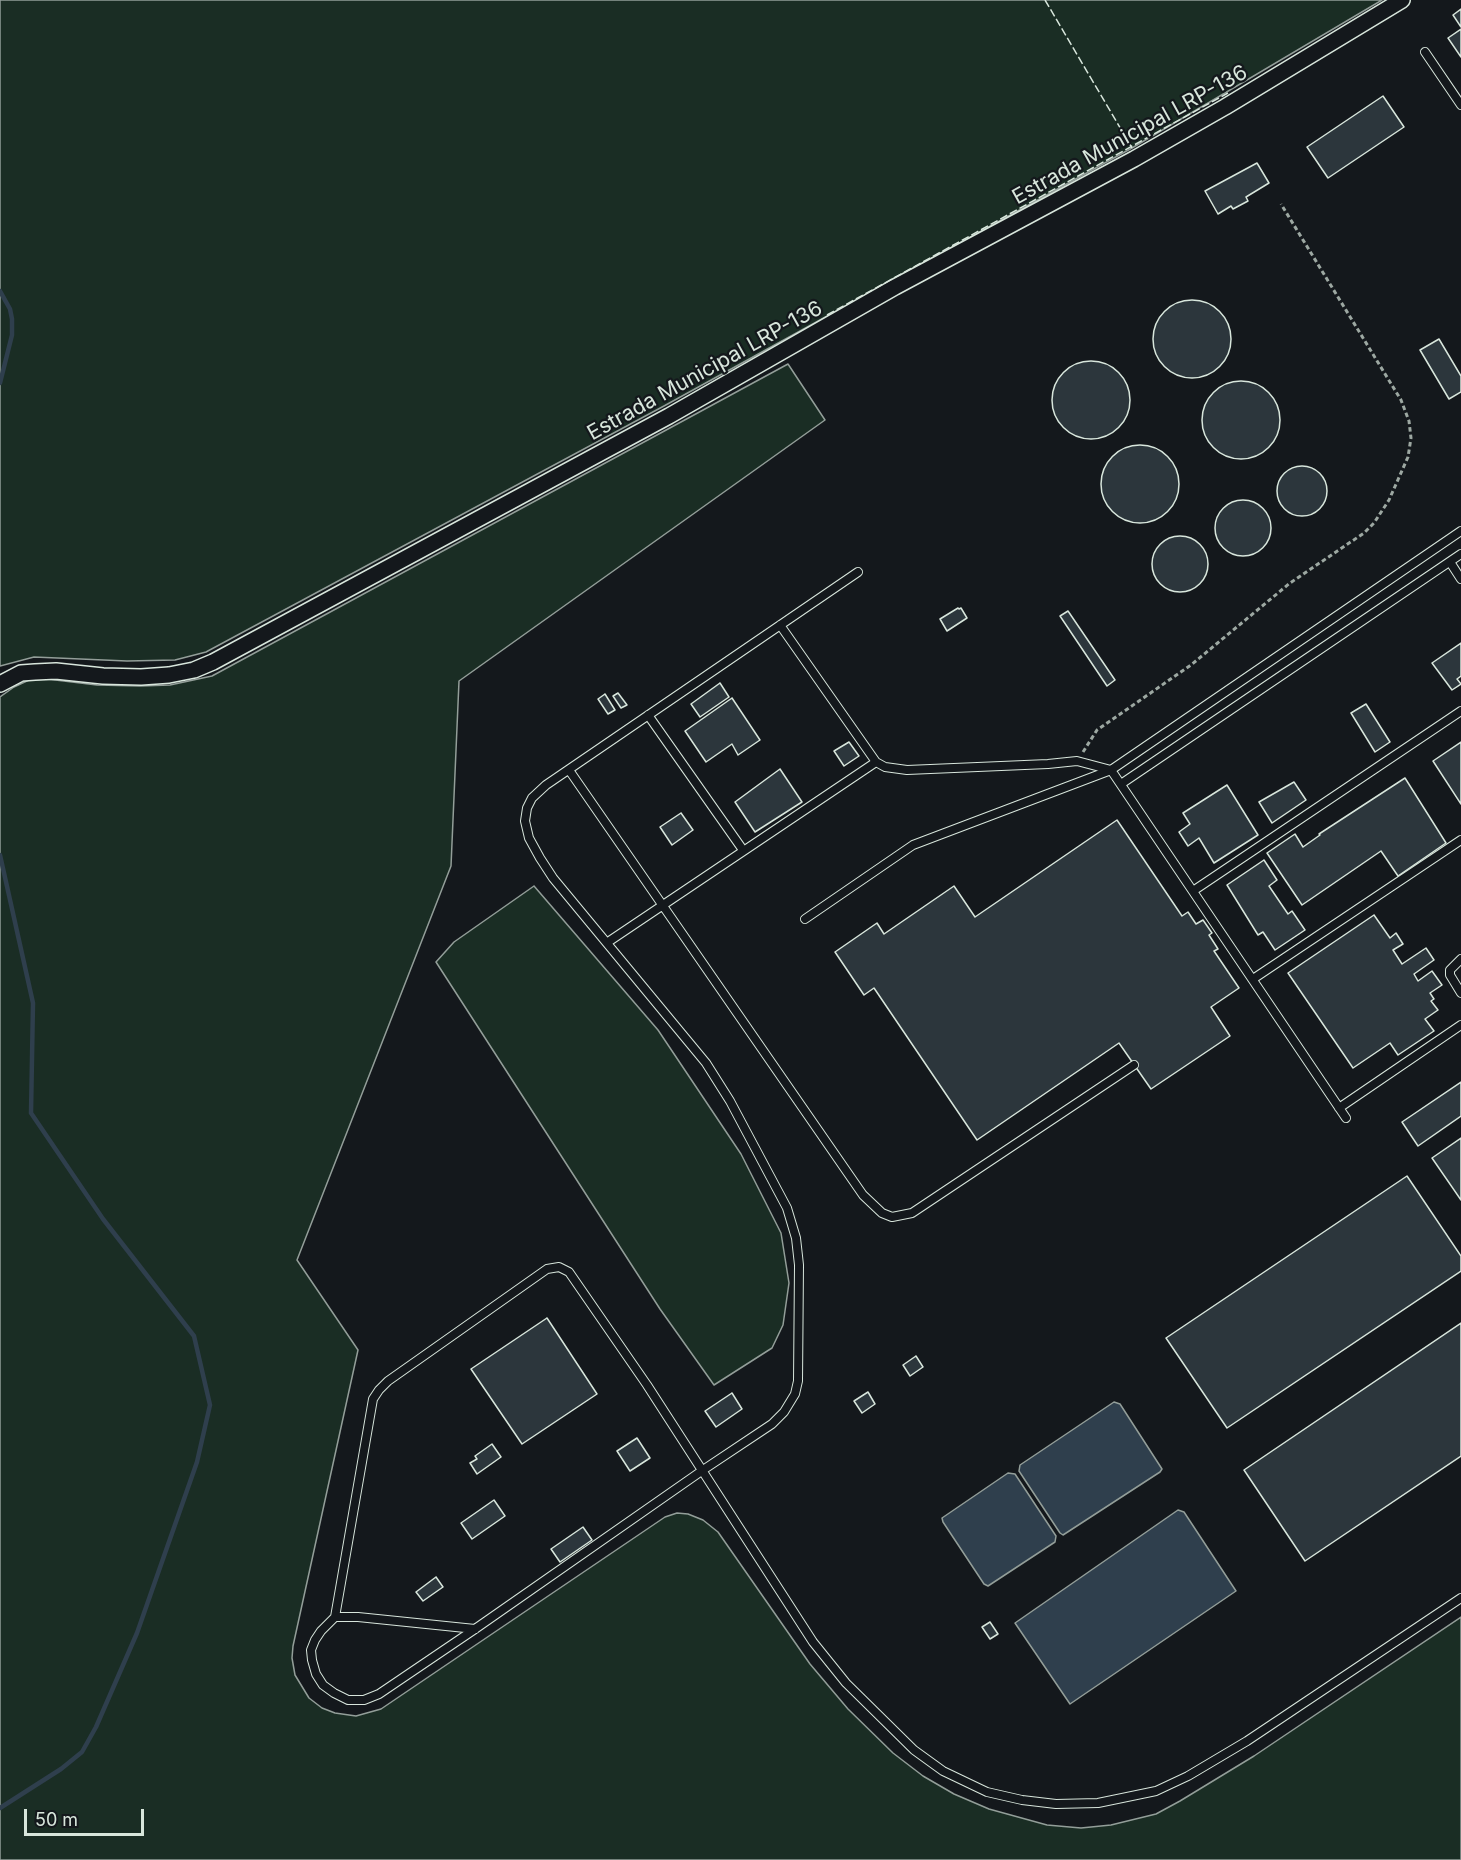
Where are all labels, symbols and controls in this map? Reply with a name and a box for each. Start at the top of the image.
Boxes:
street label: Estrada Municipal LRP-136 [1008,60,1252,210]
street label: Estrada Municipal LRP-136 [583,296,827,446]
scale bar [27,1797,147,1835]
text: 50 m [35,1809,78,1830]

